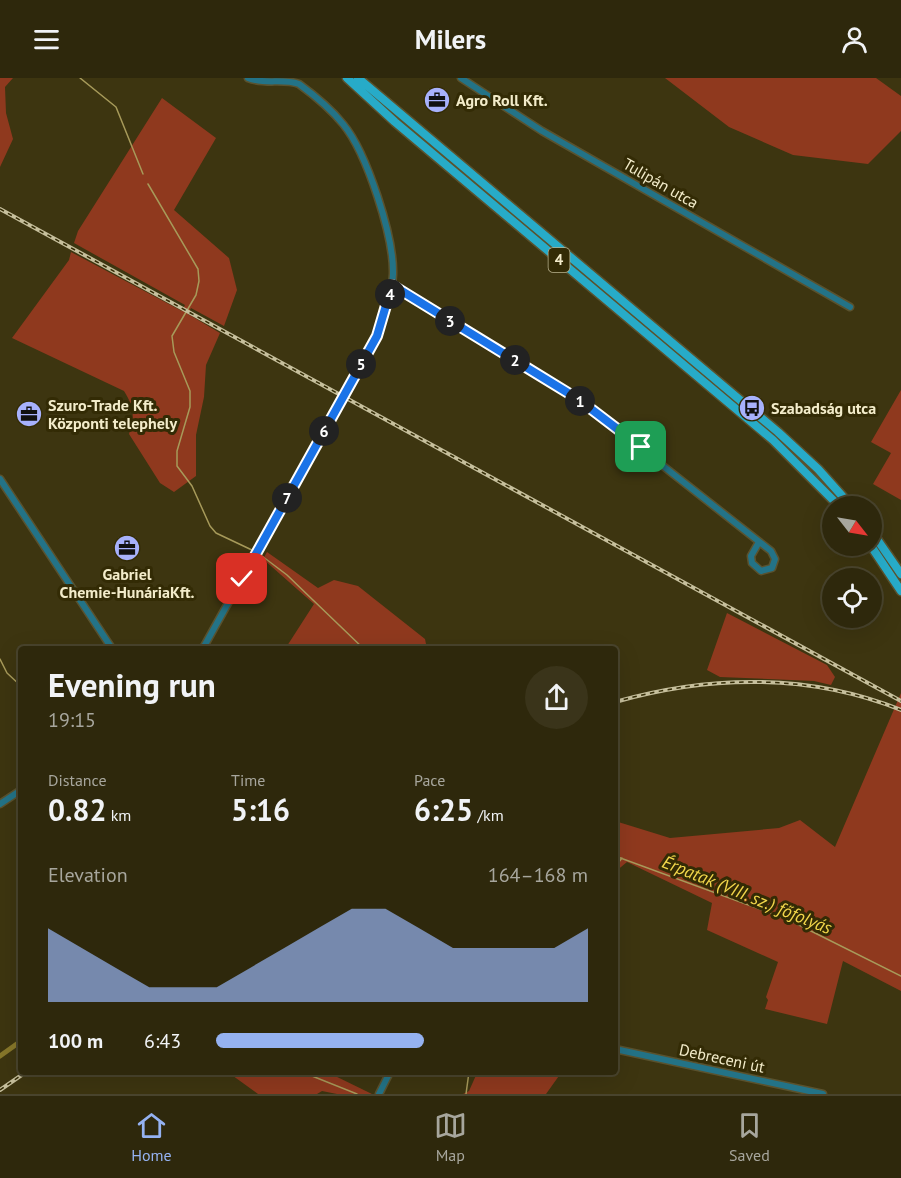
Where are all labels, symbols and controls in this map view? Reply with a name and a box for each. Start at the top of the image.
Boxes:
text: Milers [415,22,486,56]
icon: menu [30,23,63,56]
icon: person [838,23,871,56]
office icon: Agro Roll Kft. [422,85,452,115]
place label: Agro Roll Kft. [456,90,548,110]
street label: Tulipán utca [620,153,702,213]
road number: 4 [548,248,570,272]
pin: 4 [375,279,405,309]
text: 4 [385,284,395,304]
pin: 3 [435,306,465,336]
text: 3 [445,311,455,331]
pin: 2 [500,345,530,375]
pin: 5 [346,349,376,379]
text: 2 [510,350,520,370]
text: 5 [356,354,366,374]
pin: 1 [565,386,595,416]
text: 1 [575,391,585,411]
bus stop icon: Szabadság utca [737,393,767,423]
place label: Szuro-Trade Kft. Központi telephely [48,395,177,433]
place label: Szabadság utca [771,398,876,418]
office icon: Szuro-Trade Kft. Központi telephely [14,399,44,429]
pin: 6 [309,416,339,446]
text: 6 [319,421,329,441]
pin [615,421,666,472]
icon: arrive [624,430,657,463]
pin: 7 [272,483,302,513]
text: 7 [282,488,292,508]
north arrow [822,496,882,556]
map controls [822,496,882,628]
office icon: Gabriel Chemie-HunáriaKft. [112,533,142,563]
pin [216,553,267,604]
icon: check [225,562,258,595]
place label: Gabriel Chemie-HunáriaKft. [60,564,194,602]
button: locate [822,568,882,628]
text: Evening run [48,663,216,706]
button: share [525,666,588,729]
text: 19:15 [48,707,96,733]
text: Distance [48,770,107,790]
text: Time [231,770,265,790]
text: Pace [414,770,445,790]
text: 0.82 [48,790,106,829]
text: 5:16 [231,790,290,829]
text: 6:25 [414,790,473,829]
text: km [106,805,131,825]
text: /km [473,805,504,825]
water label: Érpatak (VIII. sz.) főfolyás [659,850,836,939]
text: Elevation [48,862,128,888]
text: 164–168 m [488,862,588,888]
text: 100 m [48,1028,103,1054]
text: 6:43 [144,1028,181,1054]
street label: Debreceni út [677,1039,767,1077]
tab: Home [131,1109,172,1165]
tab: Map [434,1109,467,1165]
tab: Saved [729,1109,770,1165]

